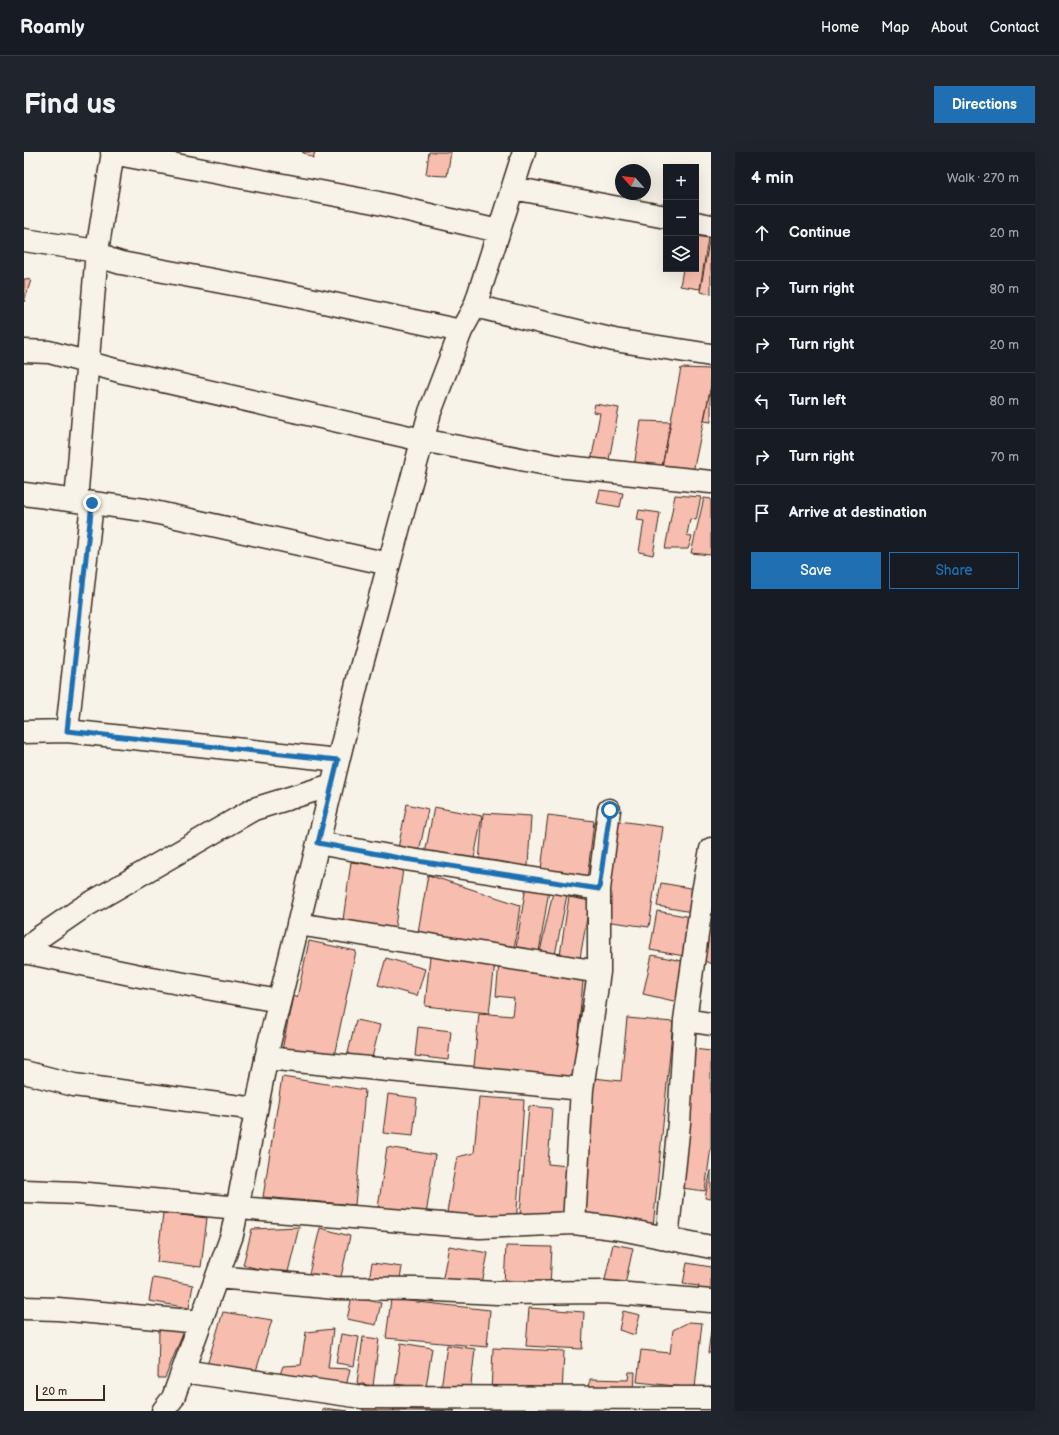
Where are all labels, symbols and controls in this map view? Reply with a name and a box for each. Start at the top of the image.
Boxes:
text: Roamly [20,16,84,39]
text: Home [821,19,859,36]
text: Map [881,19,909,36]
text: About [931,19,968,36]
text: Contact [990,19,1039,36]
button: Directions [934,86,1035,123]
text: Find us [24,88,116,121]
north arrow [615,164,651,200]
map controls [663,164,699,272]
button: + [663,164,699,200]
text: 4 min [751,168,794,188]
text: Walk · 270 m [947,170,1019,186]
button: − [663,200,699,236]
icon: ahead [751,222,773,244]
text: Continue [789,223,851,242]
text: 20 m [989,225,1019,241]
button: layers [663,236,699,272]
icon: right [751,278,773,300]
text: Turn right [789,279,854,298]
text: 80 m [990,281,1019,297]
icon: right [751,334,773,356]
text: Turn right [789,335,854,354]
text: 20 m [989,337,1019,353]
icon: left [751,390,773,412]
text: Turn left [789,391,846,410]
text: 80 m [990,393,1019,409]
icon: right [751,446,773,468]
text: Turn right [789,447,854,466]
text: 70 m [991,449,1019,465]
route end [83,494,101,512]
icon: arrive [751,502,773,524]
text: Arrive at destination [789,503,927,522]
button: Save [751,552,881,589]
button: Share [889,552,1019,589]
route start [601,801,619,819]
scale bar [36,1383,105,1402]
text: 20 m [42,1385,67,1398]

